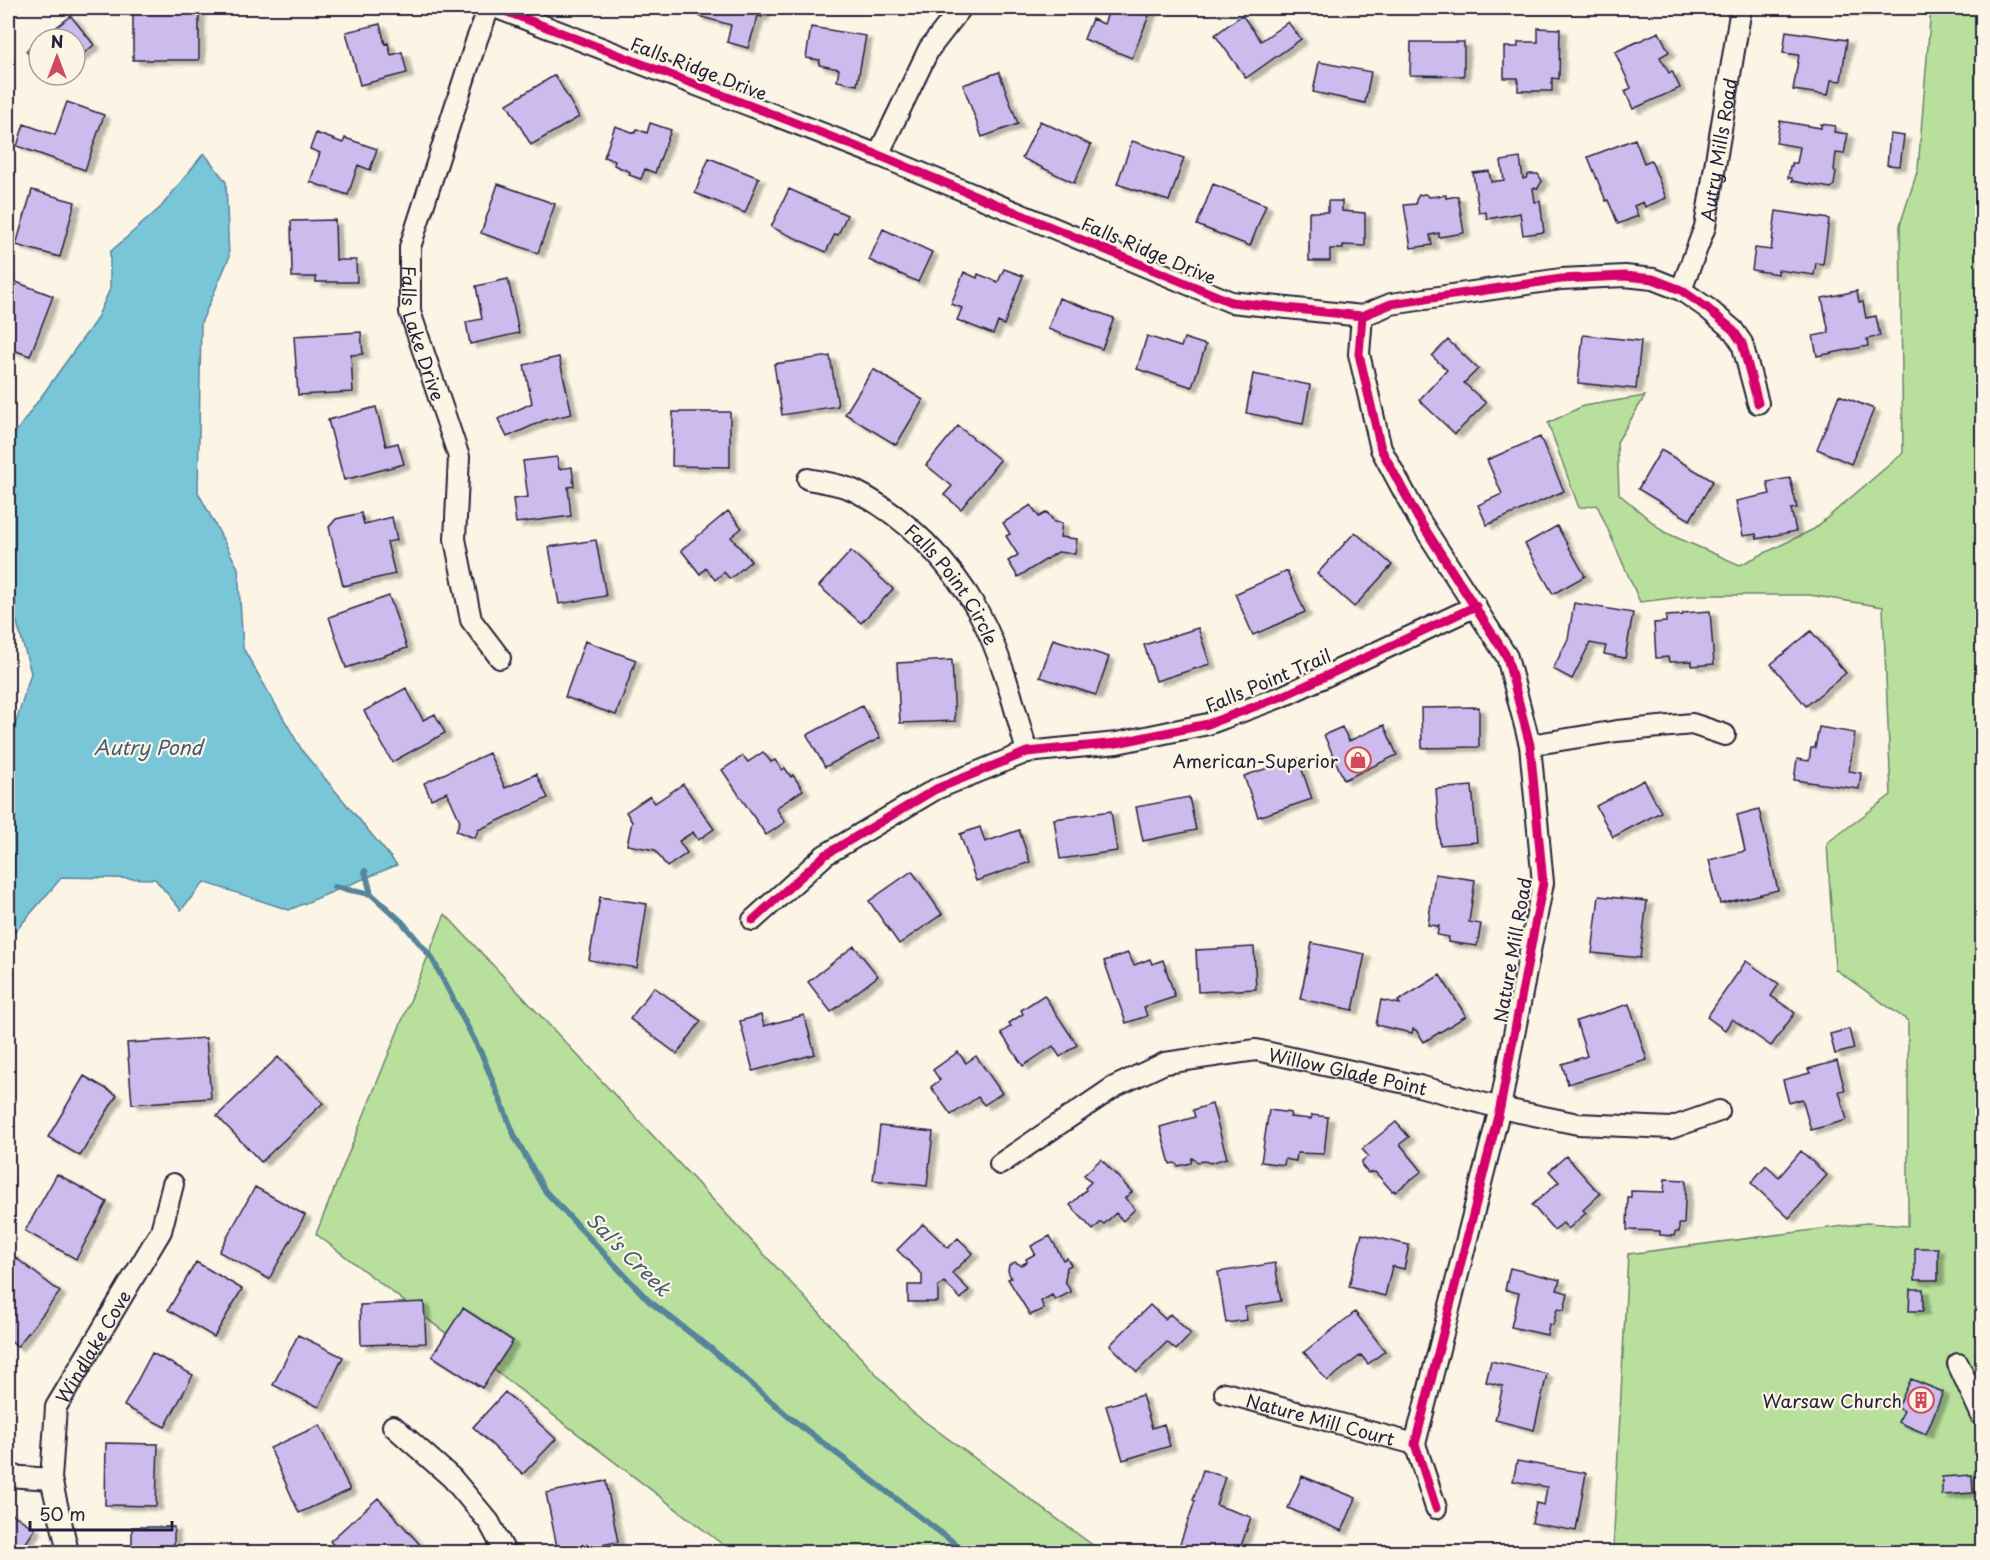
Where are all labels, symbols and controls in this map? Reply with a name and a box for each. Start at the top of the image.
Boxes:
north arrow [27,27,87,87]
text: N [51,29,63,53]
street label: Falls Ridge Drive [627,30,771,106]
street label: Autry Mills Road [1693,76,1743,223]
street label: Falls Ridge Drive [1077,209,1221,291]
street label: Falls Lake Drive [397,266,452,404]
street label: Falls Point Circle [899,517,1006,649]
street label: Falls Point Trail [1201,641,1335,719]
water label: Autry Pond [94,732,205,762]
shop icon: American-Superior [1343,745,1373,775]
place label: American-Superior [1173,747,1339,774]
street label: Nature Mill Road [1486,875,1538,1025]
street label: Willow Glade Point [1266,1040,1430,1101]
water label: Sal's Creek [580,1205,679,1304]
street label: Windlake Cove [48,1285,137,1408]
building icon: Warsaw Church [1906,1385,1936,1415]
street label: Nature Mill Court [1243,1386,1398,1452]
place label: Warsaw Church [1762,1387,1902,1414]
scale bar [30,1494,172,1532]
text: 50 m [39,1500,86,1527]

